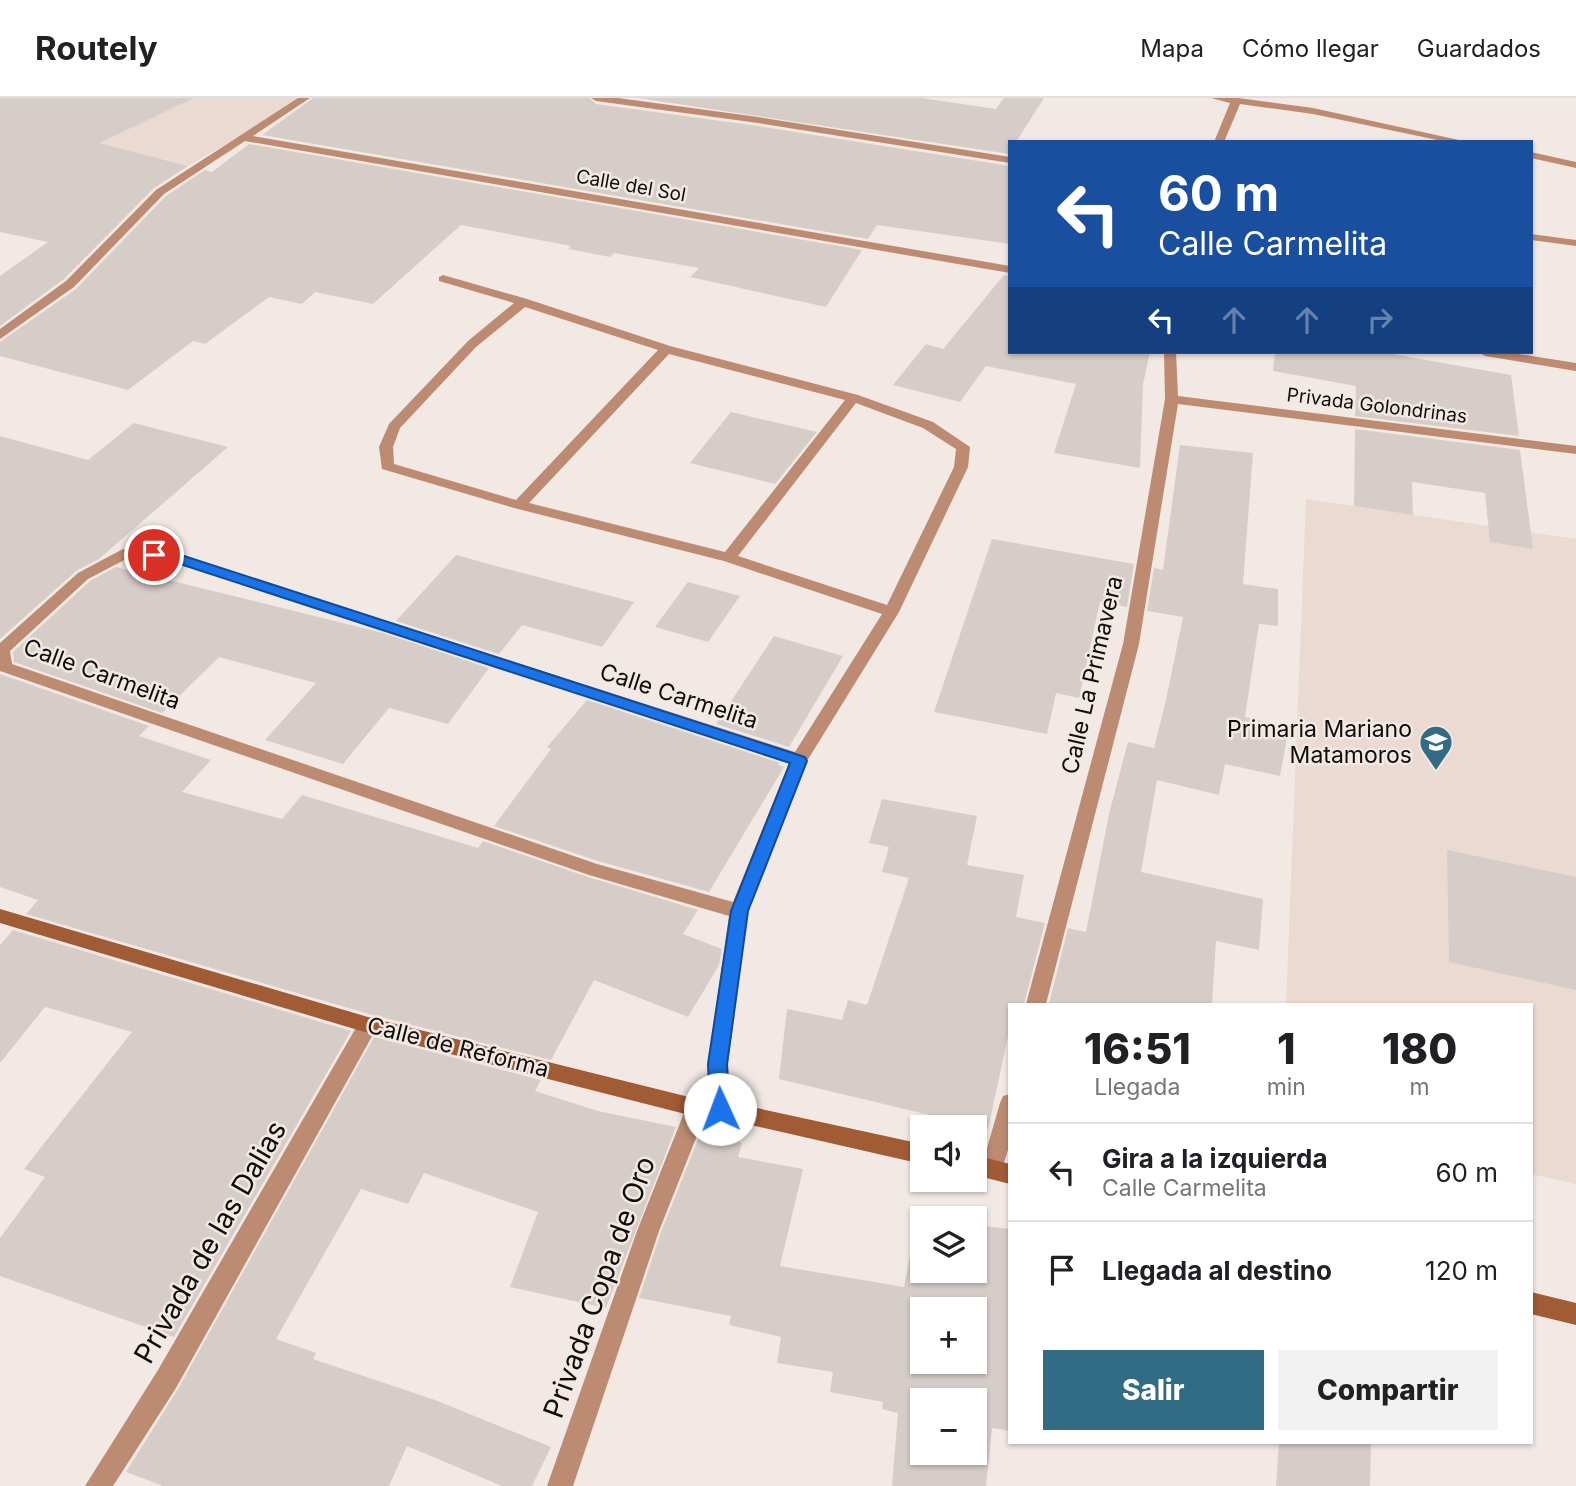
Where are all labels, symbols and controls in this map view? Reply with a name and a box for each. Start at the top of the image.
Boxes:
text: Routely [35,28,158,68]
text: Mapa [1140,34,1204,63]
text: Cómo llegar [1242,34,1379,63]
text: Guardados [1417,34,1541,63]
text: 60 m [1158,164,1279,223]
street label: Calle del Sol [574,165,688,206]
icon: left [1043,168,1134,259]
text: Calle Carmelita [1158,224,1387,263]
icon: left [1142,301,1180,339]
icon: ahead [1215,301,1253,339]
icon: ahead [1288,301,1326,339]
icon: right [1361,301,1399,339]
street label: Privada Golondrinas [1285,383,1468,428]
pin [124,525,184,585]
icon: arrive [135,536,173,574]
street label: Calle La Primavera [1056,573,1128,777]
street label: Calle Carmelita [20,633,184,715]
street label: Calle Carmelita [596,657,762,735]
place label: Primaria Mariano Matamoros [1227,715,1412,769]
school or university icon: Primaria Mariano Matamoros [1417,723,1455,772]
street label: Calle de Reforma [364,1011,552,1083]
text: 16:51 [1084,1023,1191,1074]
text: 1 [1277,1023,1296,1074]
text: 180 [1382,1023,1457,1074]
position arrow [683,1072,757,1146]
text: Llegada [1094,1073,1180,1101]
text: min [1267,1073,1306,1101]
text: m [1409,1073,1430,1101]
street label: Privada de las Dalias [127,1115,293,1369]
map controls [910,1115,987,1465]
button: sound [910,1115,987,1192]
text: Gira a la izquierda [1102,1143,1328,1174]
street label: Privada Copa de Oro [536,1152,662,1422]
icon: left [1043,1153,1081,1191]
text: 60 m [1435,1157,1498,1188]
text: Calle Carmelita [1102,1174,1267,1202]
button: layers [910,1206,987,1283]
icon: arrive [1043,1251,1081,1289]
text: Llegada al destino [1102,1255,1332,1286]
text: 120 m [1425,1255,1498,1286]
button: + [910,1297,987,1374]
button: Salir [1043,1350,1264,1430]
button: Compartir [1278,1350,1498,1430]
button: − [910,1388,987,1465]

